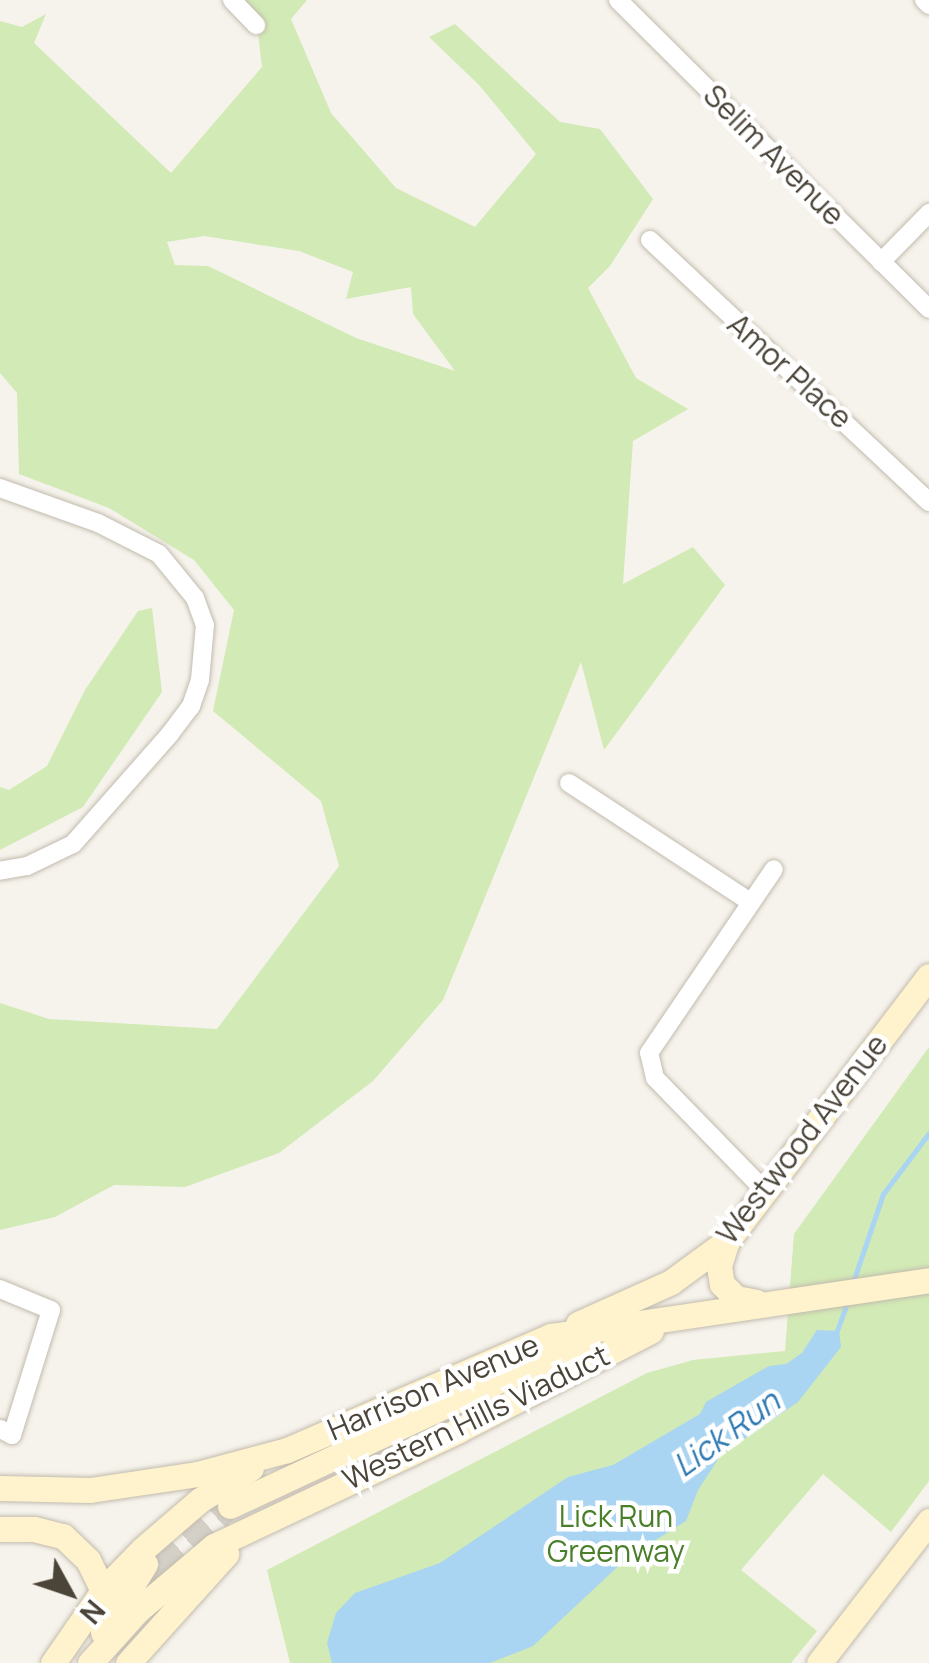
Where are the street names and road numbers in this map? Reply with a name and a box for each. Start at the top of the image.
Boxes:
street label: Selim Avenue [696,77,852,233]
street label: Amor Place [721,306,859,436]
street label: Westwood Avenue [709,1027,895,1251]
street label: Harrison Avenue [322,1326,544,1448]
street label: Western Hills Viaduct [337,1337,615,1497]

